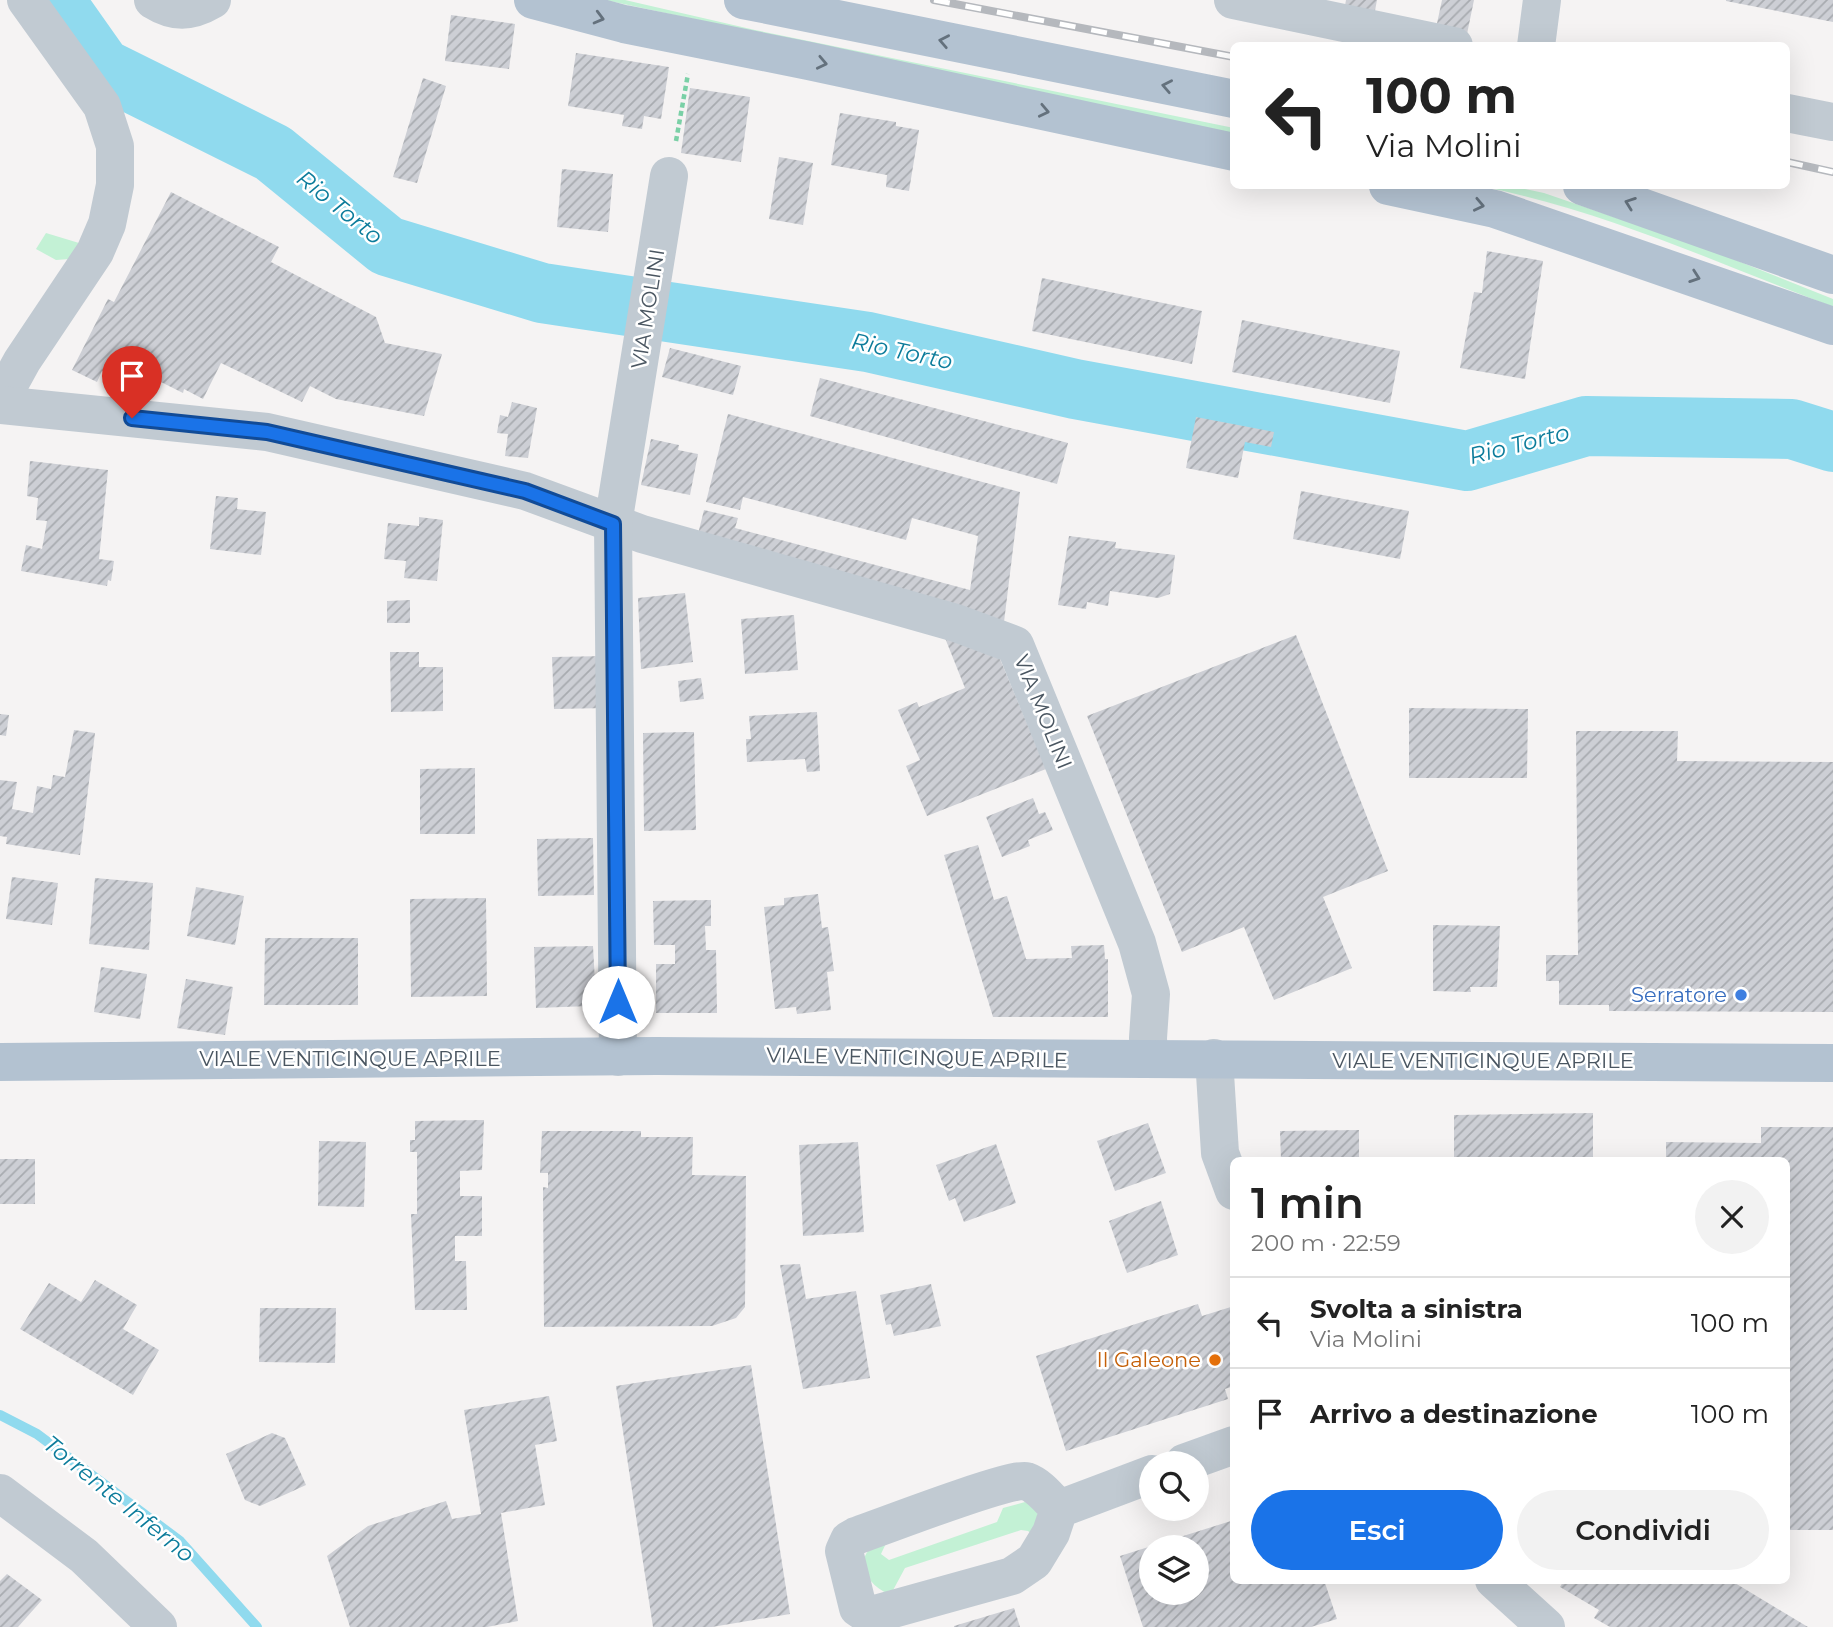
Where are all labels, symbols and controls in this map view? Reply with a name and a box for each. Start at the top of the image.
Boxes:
one-way arrow [593,10,605,24]
one-way arrow [938,34,950,49]
one-way arrow [816,55,828,70]
text: 100 m [1366,66,1517,125]
icon: left [1251,70,1342,161]
one-way arrow [1161,79,1173,94]
one-way arrow [1038,103,1050,118]
text: Via Molini [1366,126,1522,165]
water label: Rio Torto [291,164,389,250]
one-way arrow [1473,197,1485,211]
one-way arrow [1625,197,1637,211]
street label: VIA MOLINI [626,247,669,371]
one-way arrow [1688,269,1700,283]
water label: Rio Torto [849,327,955,375]
pin [102,346,162,418]
icon: arrive [113,357,151,395]
water label: Rio Torto [1466,418,1572,470]
street label: VIA MOLINI [1009,651,1078,773]
position arrow [581,965,655,1039]
place label: Serratore [1631,982,1727,1007]
marker: Serratore [1733,987,1749,1003]
street label: VIALE VENTICINQUE APRILE [766,1042,1068,1073]
street label: VIALE VENTICINQUE APRILE [199,1046,501,1071]
street label: VIALE VENTICINQUE APRILE [1332,1048,1634,1073]
text: 1 min [1251,1177,1364,1229]
button: close [1695,1180,1769,1254]
text: 200 m · 22:59 [1251,1229,1401,1257]
text: Svolta a sinistra [1310,1293,1523,1325]
icon: left [1251,1304,1289,1342]
text: 100 m [1691,1307,1769,1339]
text: Via Molini [1310,1325,1422,1353]
place label: Il Galeone [1097,1347,1201,1372]
marker: Il Galeone [1207,1352,1223,1368]
icon: arrive [1251,1395,1289,1433]
text: Arrivo a destinazione [1310,1398,1598,1430]
text: 100 m [1691,1398,1769,1430]
water label: Torrente Inferno [38,1430,200,1568]
map controls [1139,1451,1209,1605]
button: search [1139,1451,1209,1521]
button: Esci [1251,1490,1503,1570]
button: Condividi [1517,1490,1769,1570]
button: layers [1139,1535,1209,1605]

